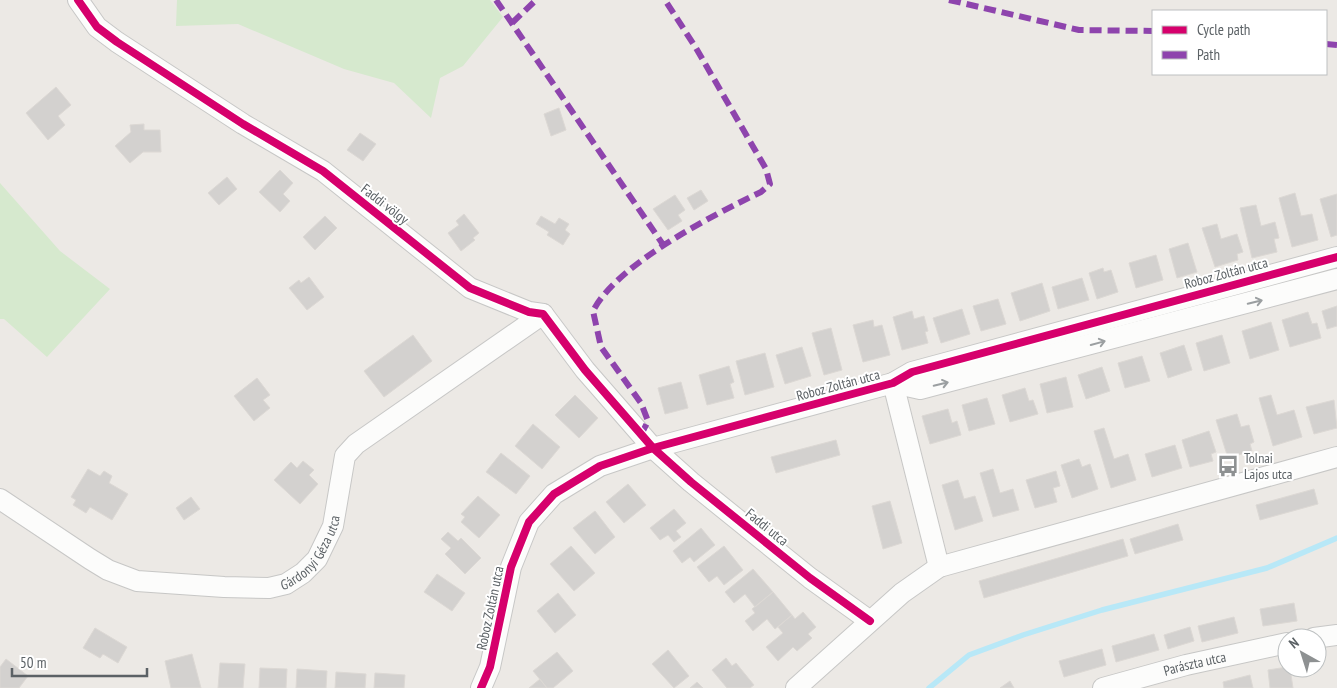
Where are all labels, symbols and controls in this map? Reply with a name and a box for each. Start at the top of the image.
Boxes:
legend [1152,10,1327,75]
text: Cycle path [1197,20,1250,39]
text: Path [1197,45,1220,64]
street label: Faddi völgy [358,180,413,229]
street label: Roboz Zoltán utca [1182,253,1270,293]
one-way arrow [1247,296,1263,306]
one-way arrow [1090,338,1106,347]
street label: Roboz Zoltán utca [794,365,882,405]
one-way arrow [932,379,948,388]
place label: Tolnai Lajos utca [1244,449,1292,483]
bus stop icon: Tolnai Lajos utca [1215,453,1241,479]
street label: Faddi utca [742,504,792,550]
street label: Gárdonyi Géza utca [279,514,344,594]
street label: Roboz Zoltán utca [472,564,508,652]
north arrow [1277,628,1327,678]
text: N [1285,634,1302,652]
scale bar [12,646,148,678]
street label: Parászta utca [1161,648,1228,680]
text: 50 m [20,653,46,672]

